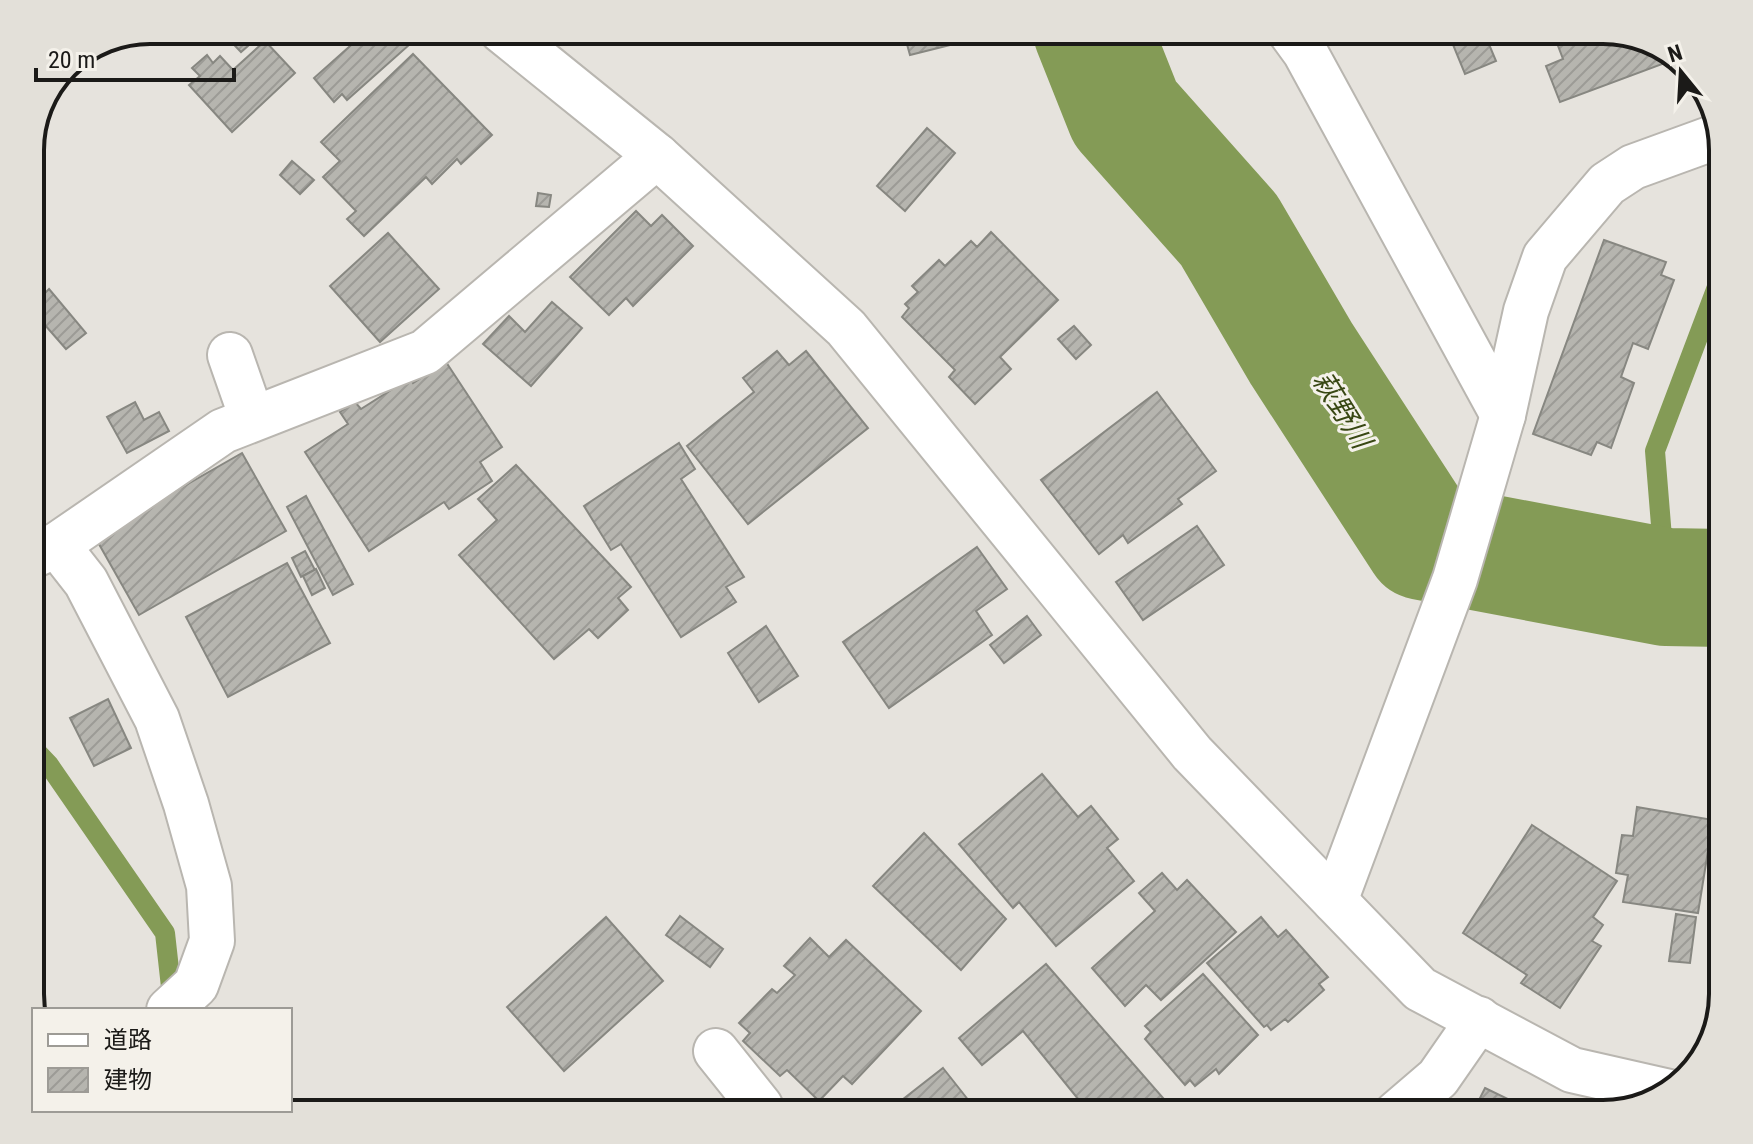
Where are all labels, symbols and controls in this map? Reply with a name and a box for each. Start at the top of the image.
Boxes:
scale bar [36,32,234,82]
north arrow [1641,32,1721,112]
text: N [1665,39,1685,67]
text: 20 m [48,46,95,74]
water label: 萩野川 [1306,366,1380,457]
legend [32,1008,292,1112]
text: 道路 [104,1026,152,1054]
text: 建物 [104,1066,152,1094]

